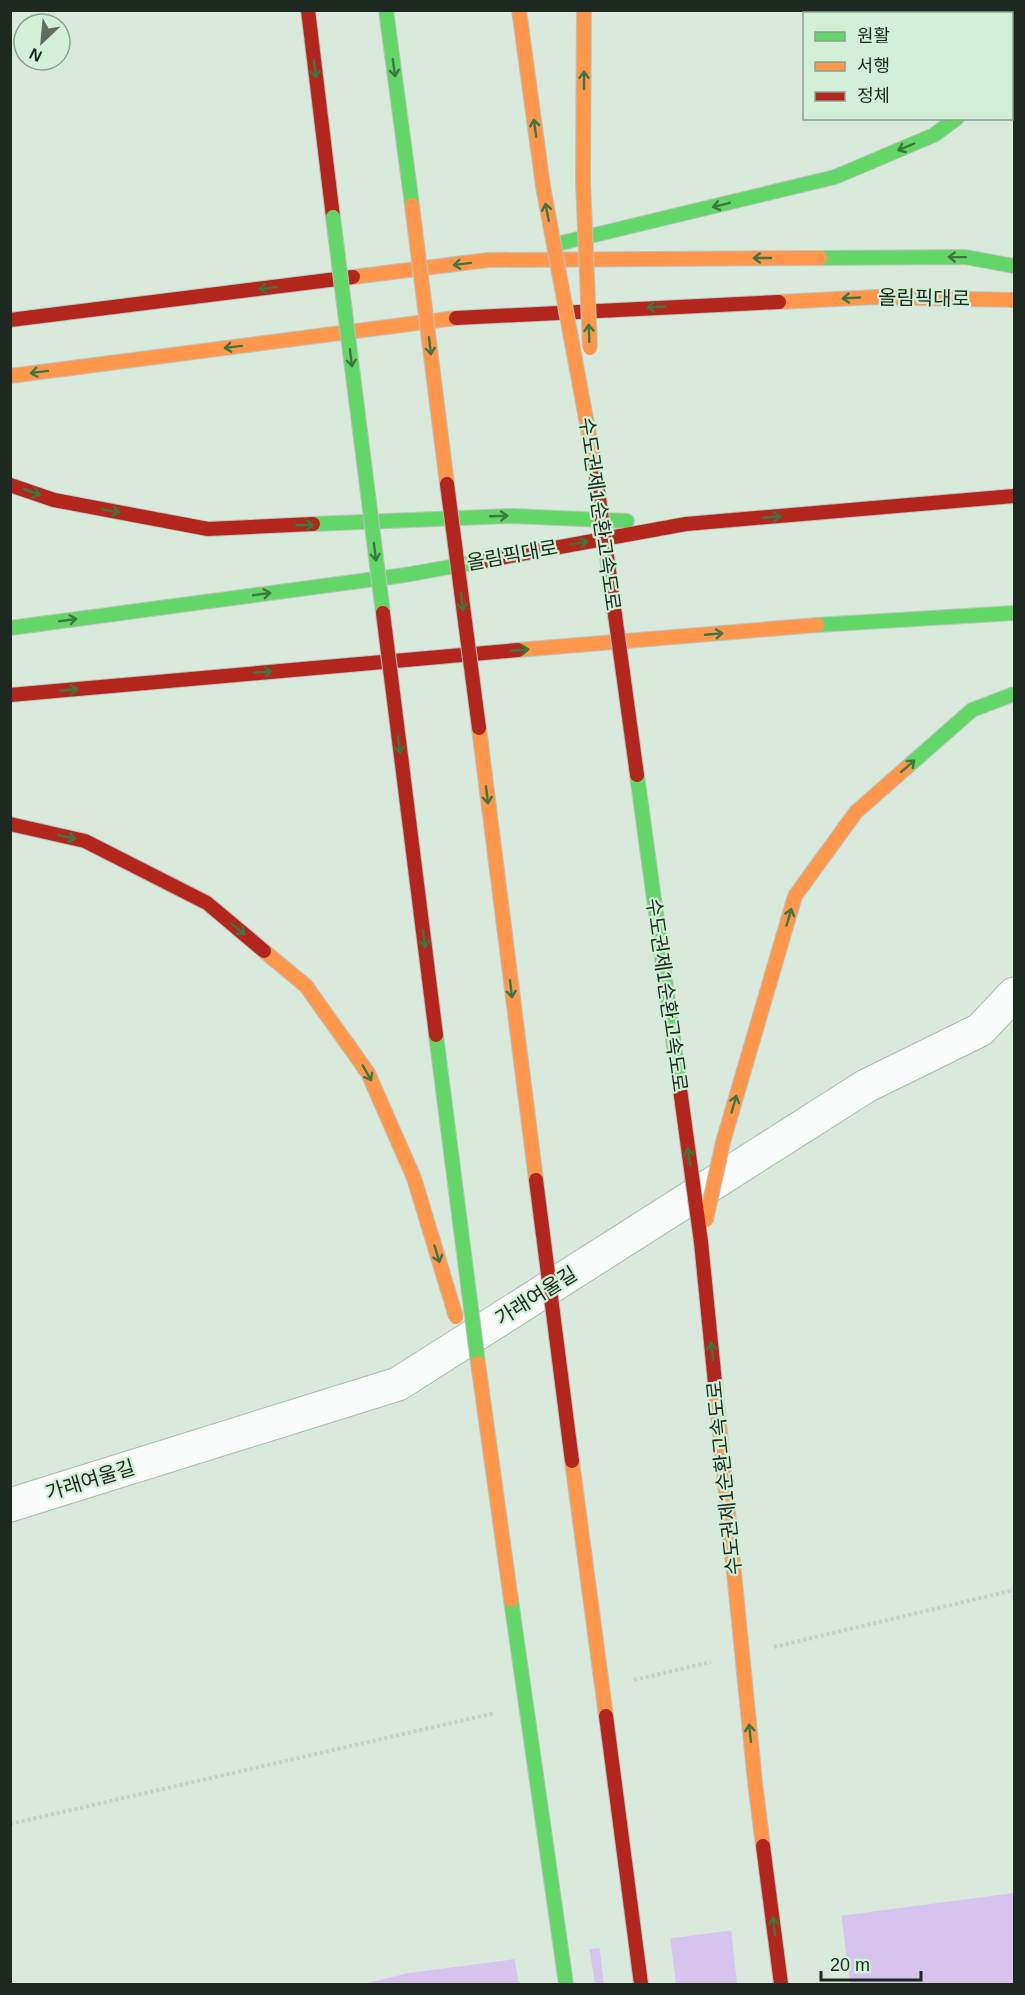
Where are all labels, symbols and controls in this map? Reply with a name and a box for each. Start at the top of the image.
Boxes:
north arrow [12,12,72,72]
legend [803,12,1013,120]
text: 원활 [857,26,890,46]
text: N [27,45,45,65]
text: 서행 [857,56,890,76]
one-way arrow [309,58,320,78]
one-way arrow [388,58,399,78]
one-way arrow [578,71,590,91]
text: 정체 [857,86,890,106]
one-way arrow [529,119,540,139]
one-way arrow [897,142,916,153]
one-way arrow [711,199,730,211]
one-way arrow [541,202,552,222]
one-way arrow [947,252,967,263]
one-way arrow [752,253,772,264]
one-way arrow [453,258,472,269]
one-way arrow [259,282,279,293]
street label: 올림픽대로 [878,286,970,310]
one-way arrow [842,292,862,303]
one-way arrow [647,302,667,313]
one-way arrow [583,324,595,344]
one-way arrow [425,335,436,355]
one-way arrow [223,342,243,353]
one-way arrow [345,348,356,368]
one-way arrow [30,367,50,378]
street label: 수도권제1순환고속도로 [576,416,624,612]
one-way arrow [22,488,41,499]
one-way arrow [101,506,121,517]
one-way arrow [489,511,509,522]
one-way arrow [761,511,781,522]
one-way arrow [294,519,314,530]
street label: 올림픽대로 [465,536,559,574]
one-way arrow [568,538,588,549]
one-way arrow [370,541,381,561]
one-way arrow [251,589,271,600]
one-way arrow [457,591,468,611]
one-way arrow [58,615,78,626]
one-way arrow [704,628,724,639]
one-way arrow [510,644,529,655]
one-way arrow [252,666,272,677]
one-way arrow [58,684,78,695]
one-way arrow [394,735,405,755]
one-way arrow [900,759,915,773]
one-way arrow [482,785,493,805]
one-way arrow [58,832,77,844]
street label: 수도권제1순환고속도로 [643,897,691,1093]
one-way arrow [784,908,795,927]
one-way arrow [230,922,245,936]
one-way arrow [419,928,430,948]
one-way arrow [506,978,517,998]
one-way arrow [361,1064,373,1081]
one-way arrow [729,1095,740,1114]
one-way arrow [683,1148,694,1168]
one-way arrow [432,1244,443,1263]
street label: 가래여울길 [491,1262,581,1330]
one-way arrow [706,1341,717,1361]
street label: 수도권제1순환고속도로 [703,1380,745,1576]
street label: 가래여울길 [43,1456,137,1504]
one-way arrow [744,1723,755,1743]
one-way arrow [768,1917,779,1937]
scale bar [821,1944,922,1982]
text: 20 m [830,1955,870,1975]

